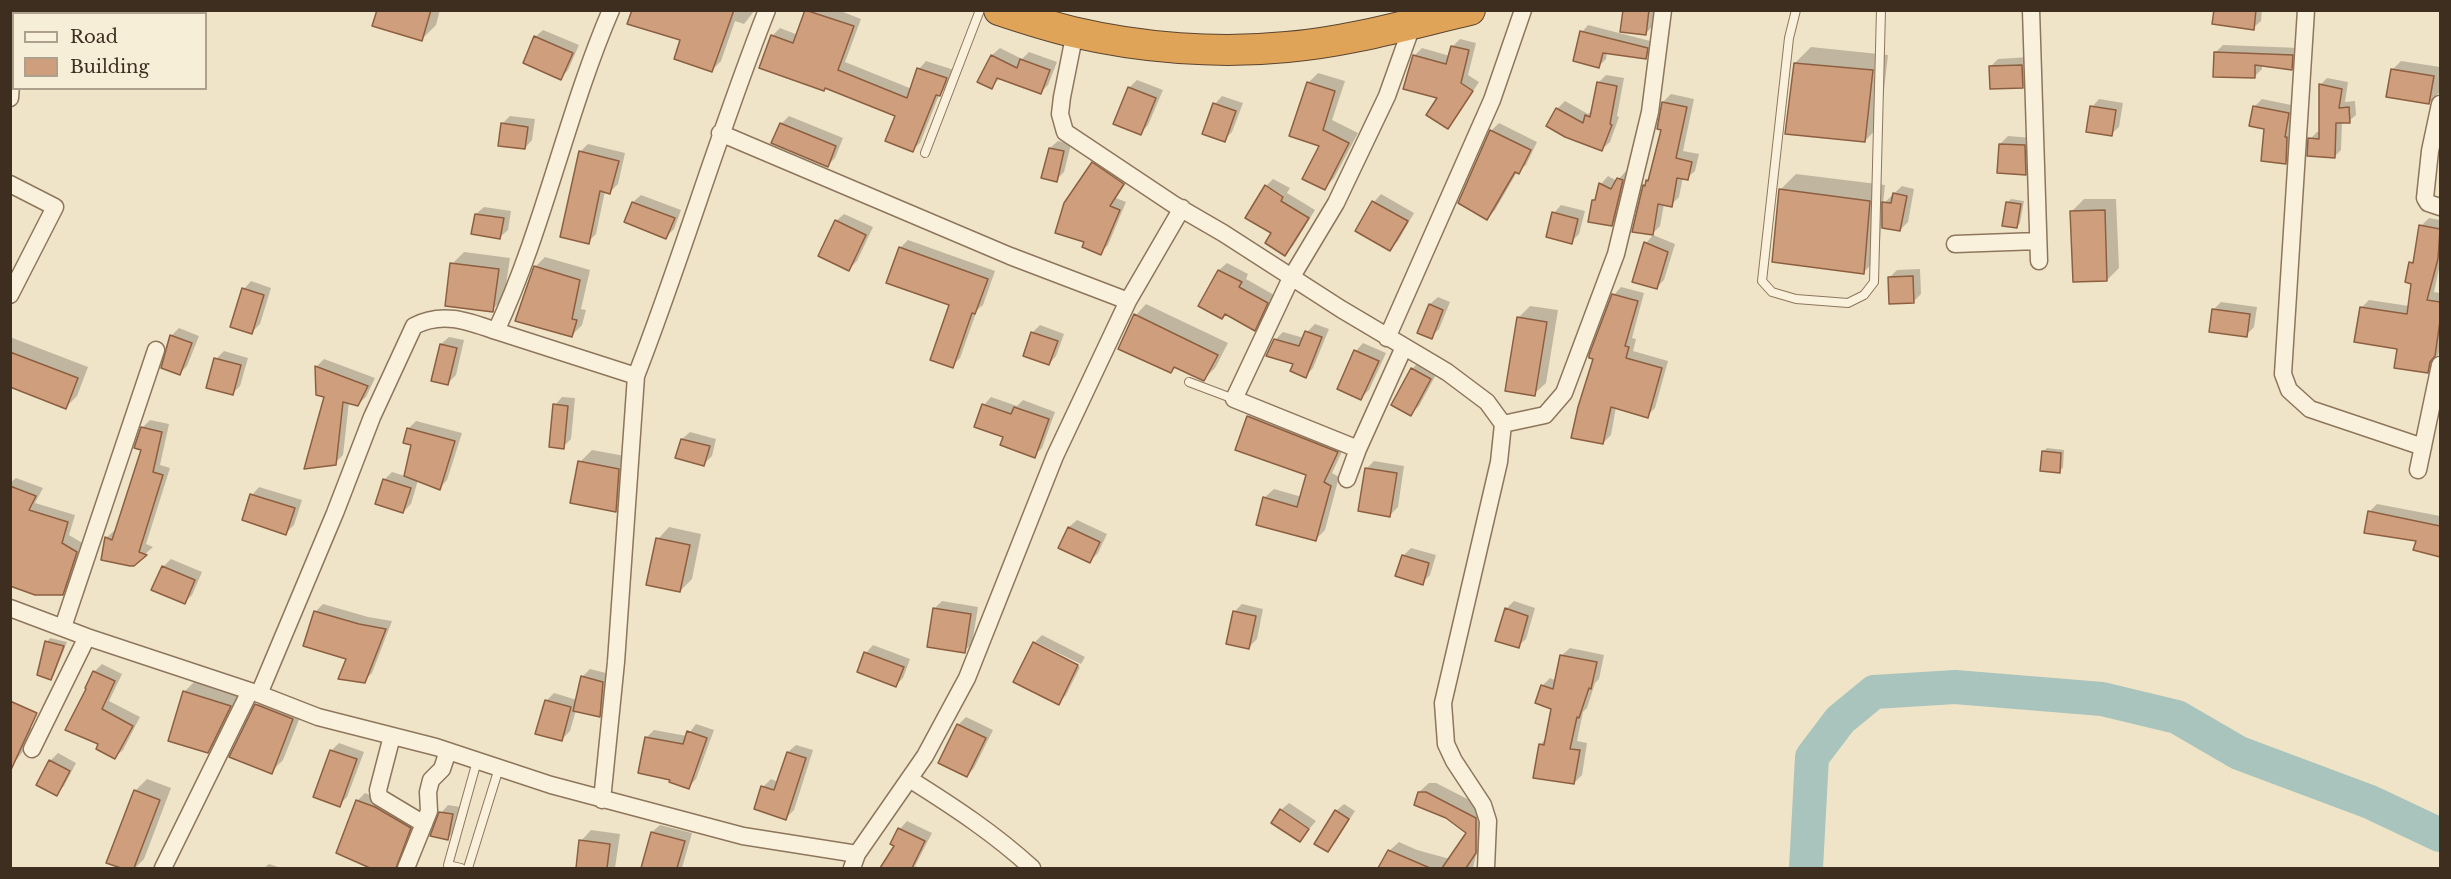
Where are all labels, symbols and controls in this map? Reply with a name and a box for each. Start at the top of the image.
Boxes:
legend [12,12,207,90]
text: Road [70,26,118,48]
text: Building [70,56,149,78]

